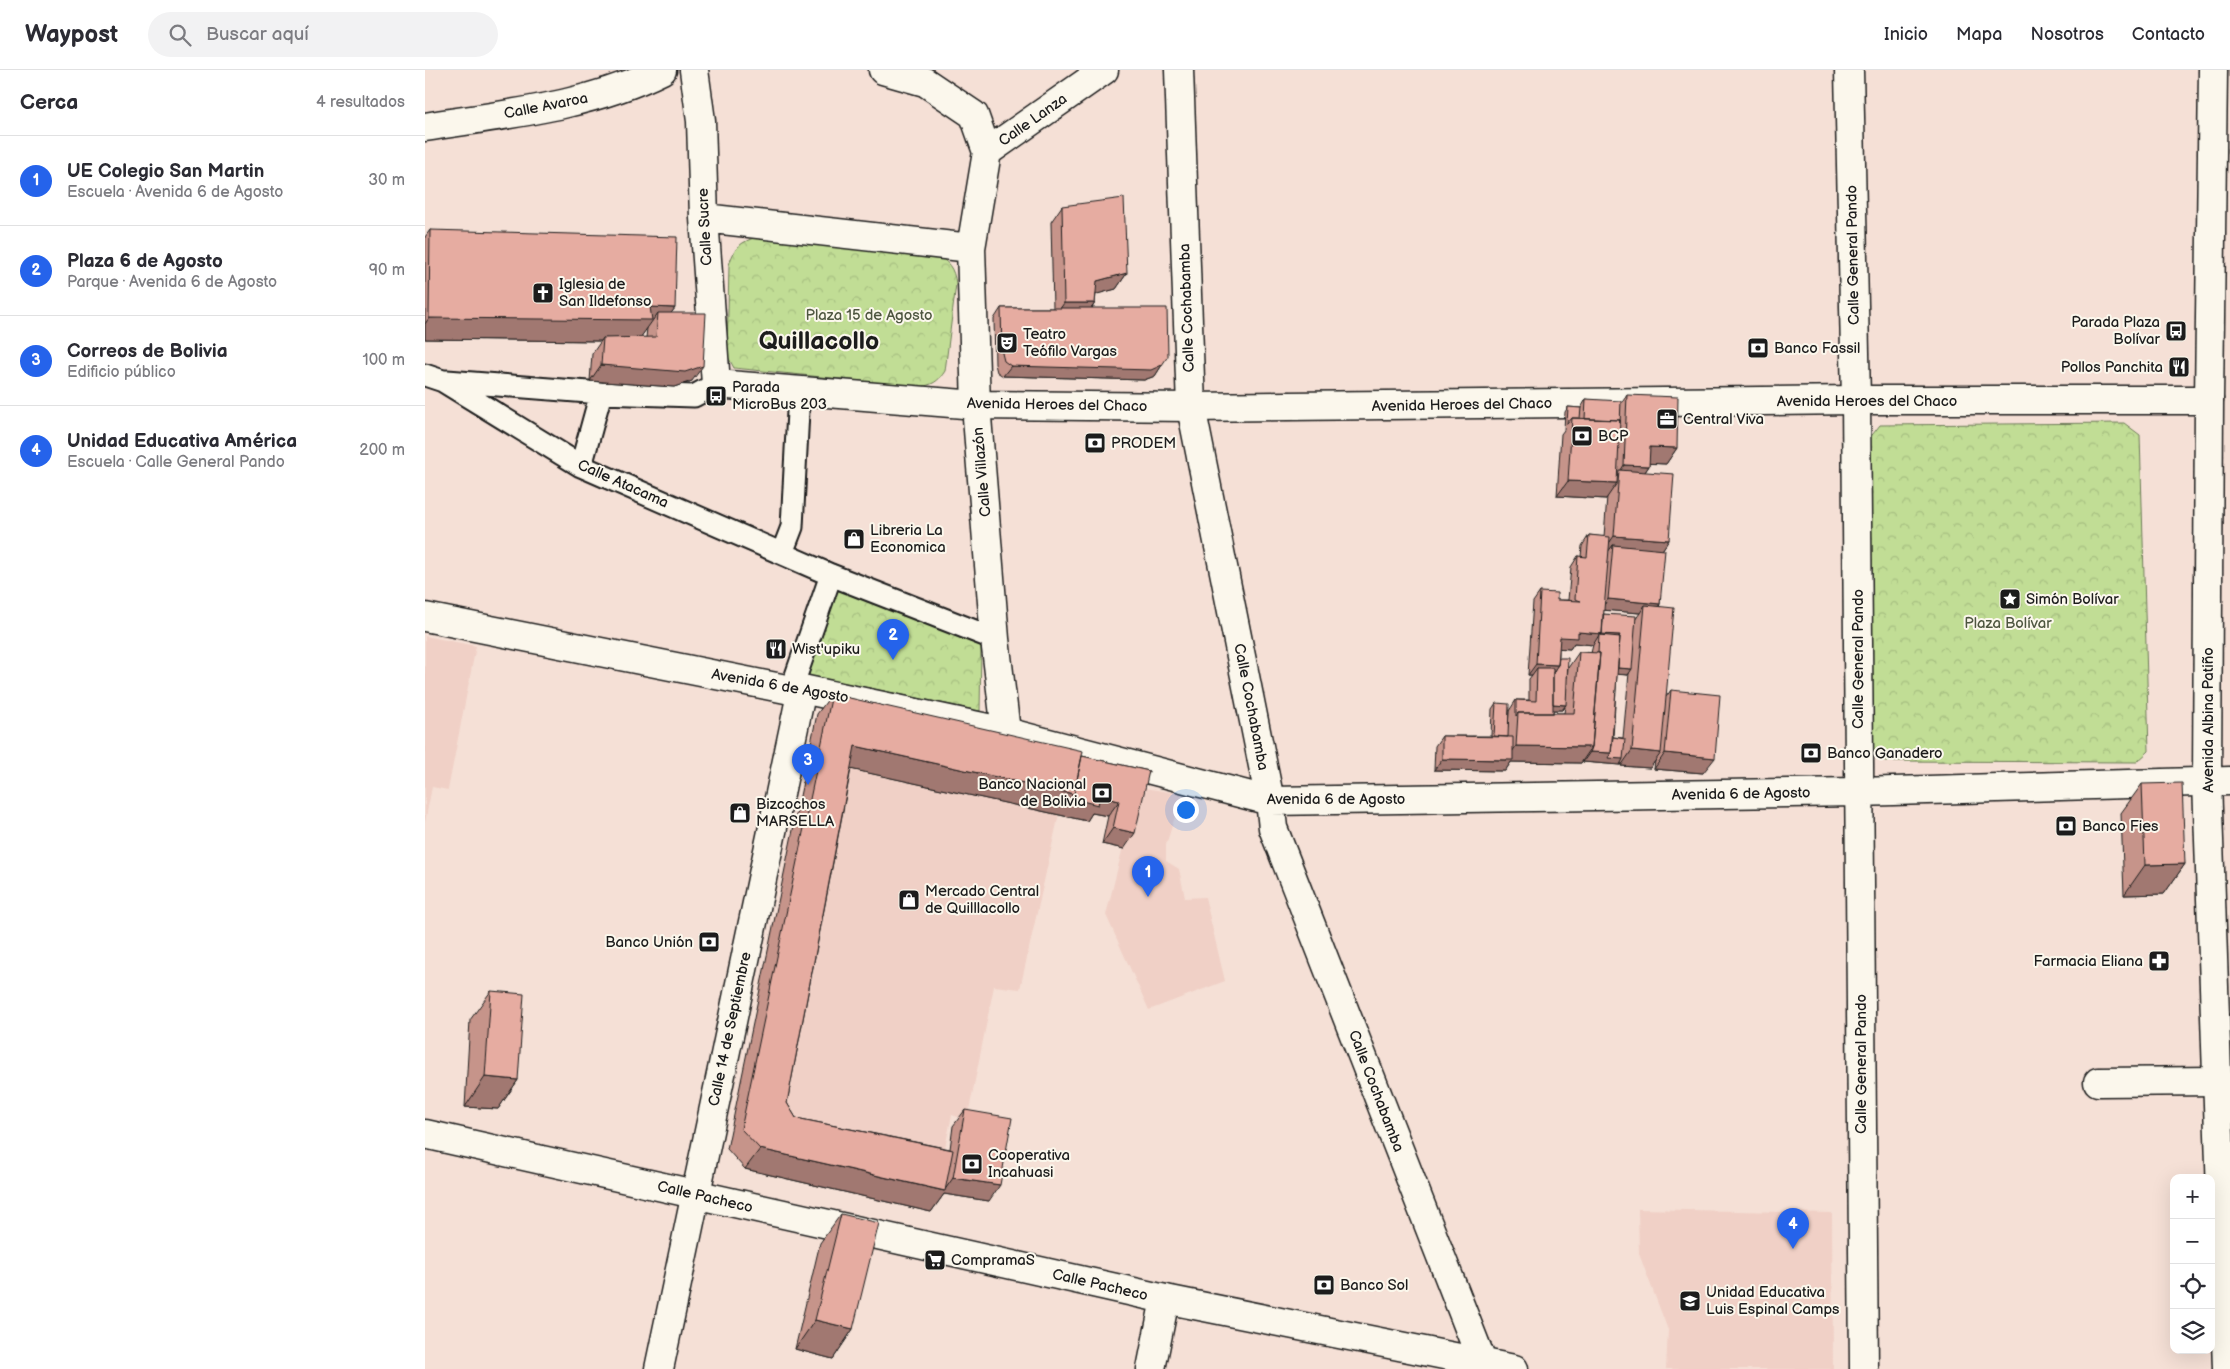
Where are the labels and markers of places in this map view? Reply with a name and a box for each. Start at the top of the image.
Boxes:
place label: Iglesia de San Ildefonso [559,275,651,311]
church icon: Iglesia de San Ildefonso [531,281,555,305]
place label: Parada Plaza Bolívar [2071,313,2161,349]
bus stop icon: Parada Plaza Bolívar [2164,319,2188,343]
place label: Teatro Teófilo Vargas [1023,325,1117,361]
theatre icon: Teatro Teófilo Vargas [995,331,1019,355]
bank icon: Banco Fassil [1746,336,1770,360]
place label: Banco Fassil [1774,339,1860,358]
restaurant icon: Pollos Panchita [2167,355,2191,379]
place label: Pollos Panchita [2061,358,2163,377]
place label: Parada MicroBus 203 [732,378,827,414]
bus stop icon: Parada MicroBus 203 [704,384,728,408]
office icon: Central Viva [1655,407,1679,431]
place label: Central Viva [1683,410,1764,429]
bank icon: BCP [1570,424,1594,448]
place label: BCP [1598,427,1629,446]
bank icon: PRODEM [1083,431,1107,455]
place label: PRODEM [1111,434,1176,453]
place label: Libreria La Economica [870,521,946,557]
shop icon: Libreria La Economica [842,527,866,551]
place icon: Simón Bolívar [1998,587,2022,611]
place label: Simón Bolívar [2026,590,2119,609]
pin: 2 [877,619,909,660]
restaurant icon: Wist'upiku [764,637,788,661]
place label: Wist'upiku [792,640,860,659]
bank icon: Banco Ganadero [1799,741,1823,765]
pin: 3 [792,744,824,785]
place label: Banco Ganadero [1827,744,1943,763]
place label: Banco Nacional de Bolivia [978,775,1086,811]
bank icon: Banco Nacional de Bolivia [1090,781,1114,805]
place label: Bizcochos MARSELLA [756,795,835,831]
shop icon: Bizcochos MARSELLA [728,801,752,825]
bank icon: Banco Fies [2054,814,2078,838]
place label: Banco Fies [2082,817,2159,836]
pin: 1 [1132,856,1164,897]
place label: Mercado Central de Quilllacollo [925,882,1039,918]
shop icon: Mercado Central de Quilllacollo [897,888,921,912]
bank icon: Banco Unión [697,930,721,954]
place label: Banco Unión [605,933,693,952]
pharmacy icon: Farmacia Eliana [2147,949,2171,973]
place label: Farmacia Eliana [2033,952,2143,971]
place label: Cooperativa Incahuasi [988,1146,1070,1182]
bank icon: Cooperativa Incahuasi [960,1152,984,1176]
pin: 4 [1777,1208,1809,1249]
supermarket icon: CompramaS [923,1248,947,1272]
place label: CompramaS [951,1251,1035,1270]
bank icon: Banco Sol [1312,1273,1336,1297]
place label: Banco Sol [1340,1276,1408,1295]
place label: Unidad Educativa Luis Espinal Camps [1706,1283,1840,1319]
school or university icon: Unidad Educativa Luis Espinal Camps [1678,1289,1702,1313]

